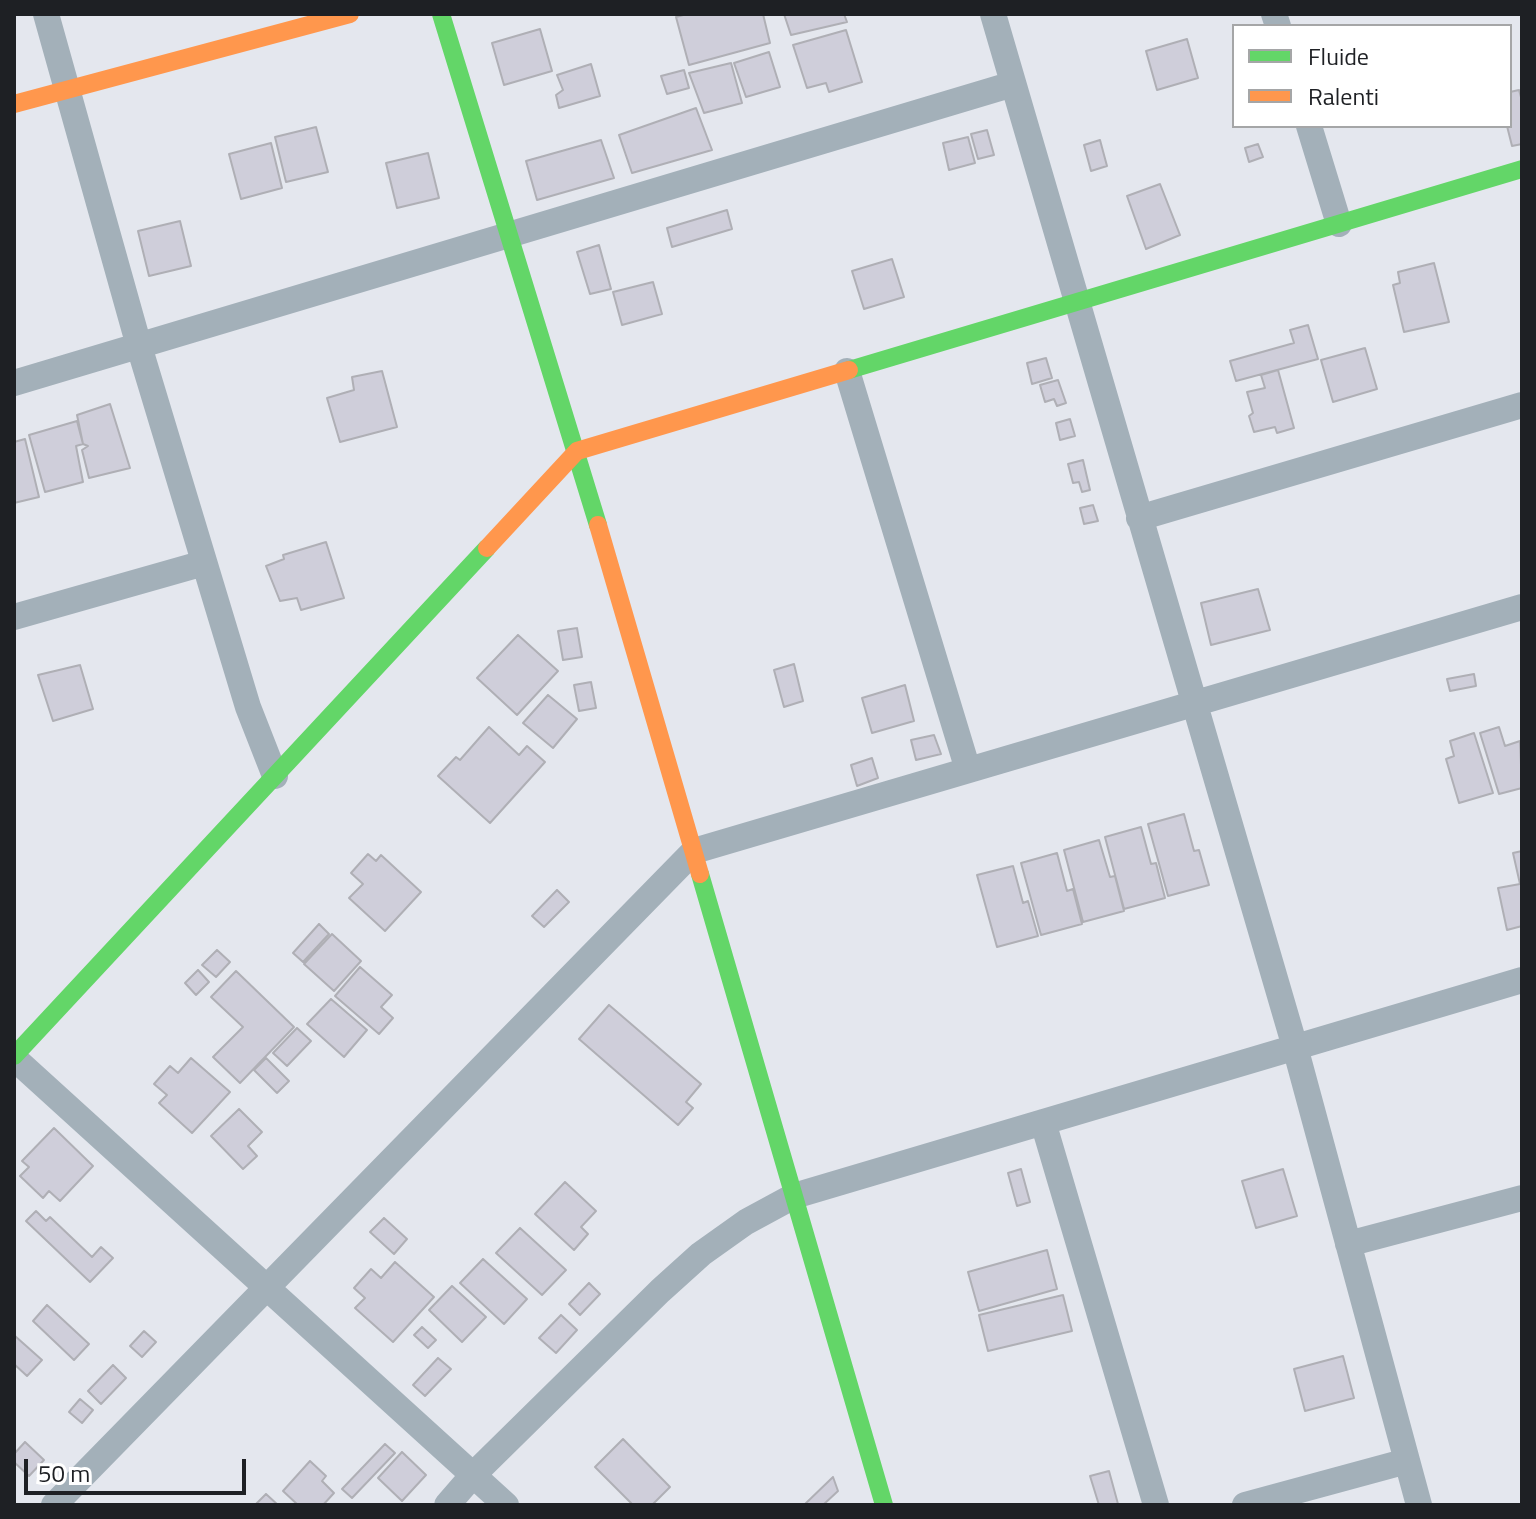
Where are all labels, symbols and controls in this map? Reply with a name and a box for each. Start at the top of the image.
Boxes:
legend [1232,24,1512,128]
text: Fluide [1308,38,1369,74]
text: Ralenti [1308,78,1379,114]
scale bar [28,1443,250,1493]
text: 50 m [38,1455,90,1491]

